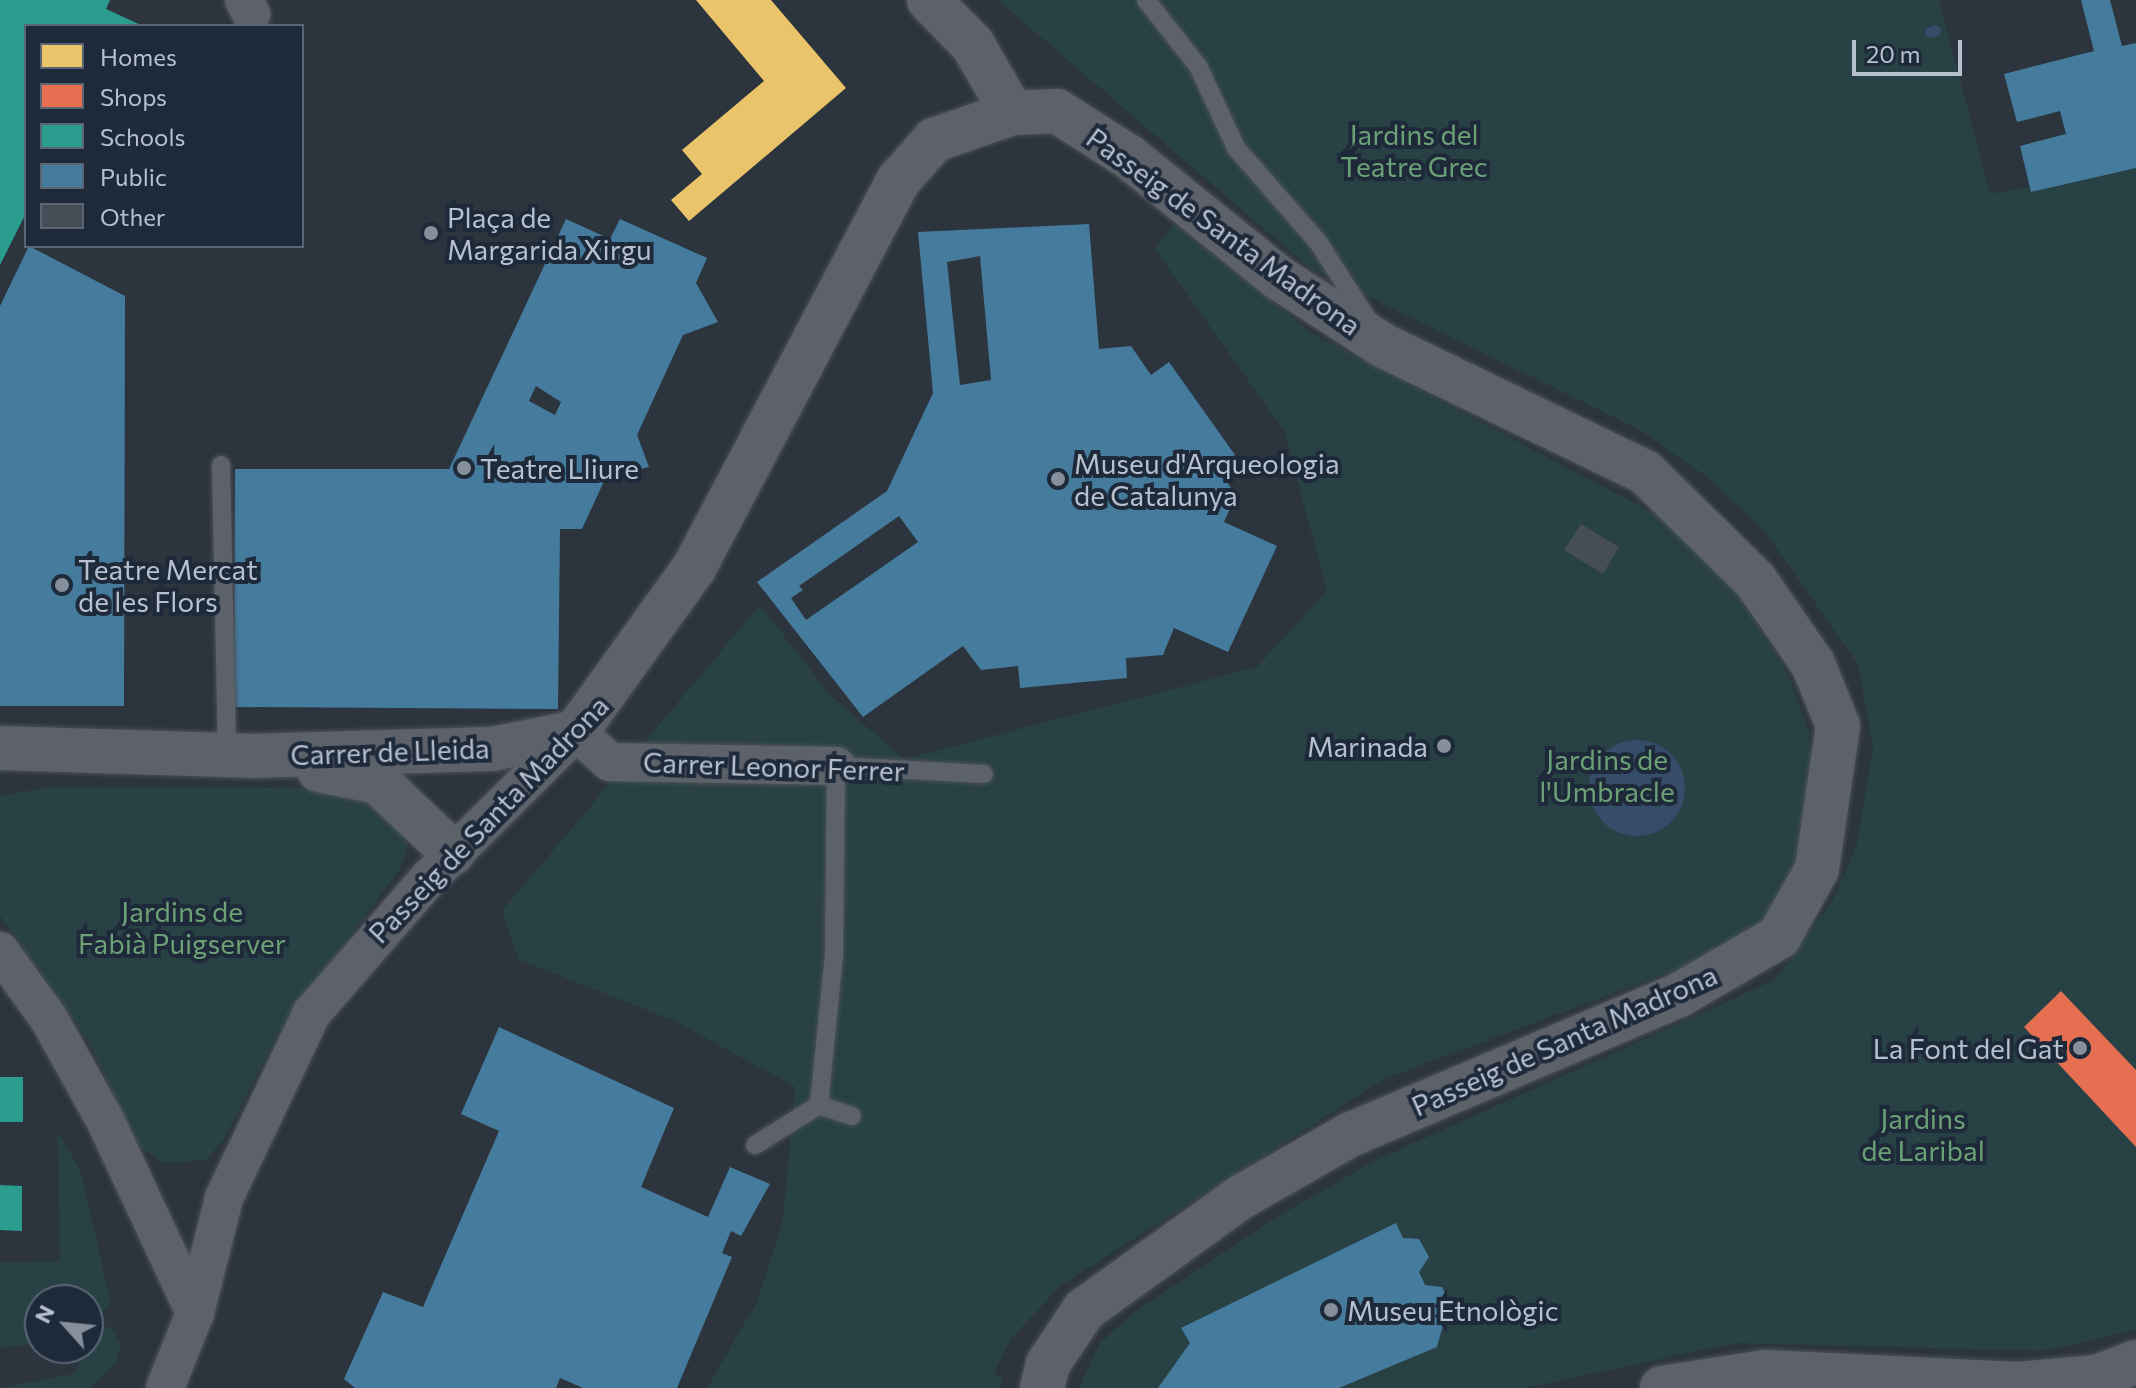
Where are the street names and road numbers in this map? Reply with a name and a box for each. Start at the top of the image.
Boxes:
street label: Passeig de Santa Madrona [1080,120,1368,342]
street label: Passeig de Santa Madrona [361,688,615,950]
street label: Carrer de Lleida [290,731,490,771]
street label: Carrer Leonor Ferrer [643,745,905,787]
street label: Passeig de Santa Madrona [1406,957,1722,1123]

